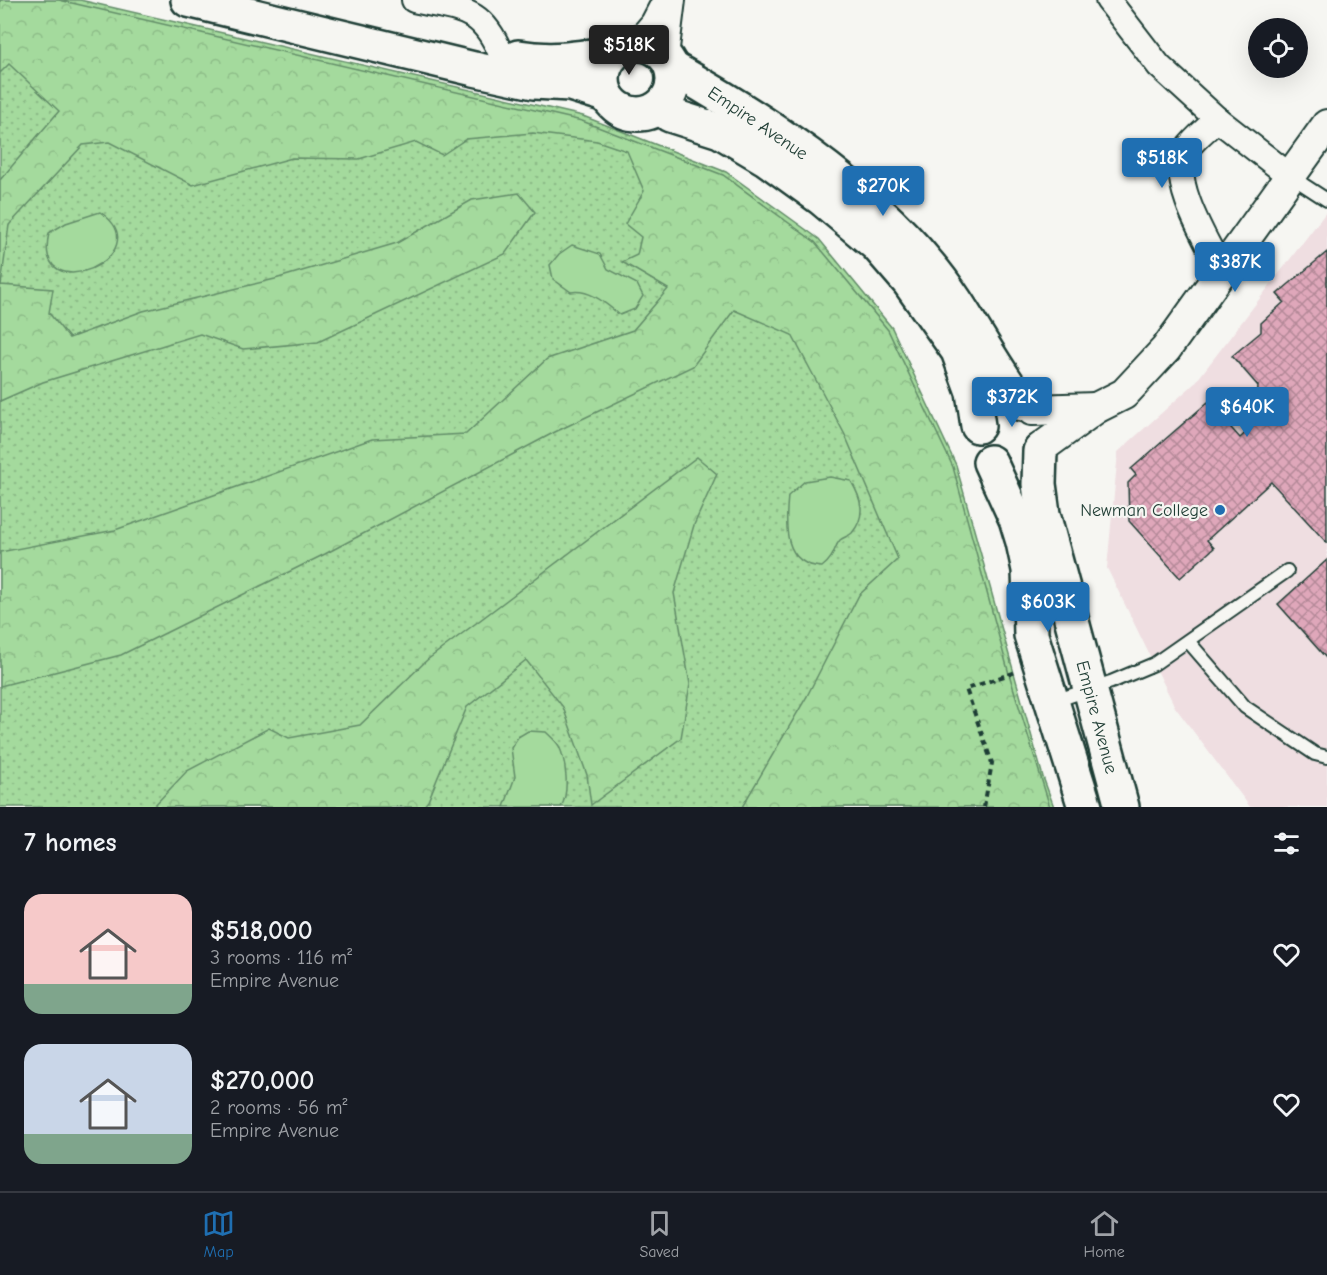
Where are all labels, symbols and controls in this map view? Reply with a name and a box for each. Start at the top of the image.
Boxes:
map controls [1248,18,1308,78]
button: locate [1248,18,1308,78]
pin: $518K [587,25,671,76]
text: $518K [603,33,655,56]
street label: Empire Avenue [704,82,812,165]
pin: $518K [1120,138,1204,189]
text: $518K [1136,146,1188,169]
pin: $270K [841,166,925,217]
text: $270K [856,174,910,197]
pin: $387K [1193,242,1277,293]
text: $387K [1209,250,1261,273]
pin: $372K [970,377,1054,428]
text: $372K [986,385,1038,408]
pin: $640K [1205,387,1289,438]
text: $640K [1220,395,1274,418]
place label: Newman College [1080,500,1208,521]
marker: Newman College [1213,503,1227,517]
pin: $603K [1006,582,1090,633]
text: $603K [1020,590,1076,613]
street label: Empire Avenue [1071,658,1122,776]
icon: filters [1270,827,1303,860]
text: 7 homes [24,828,117,858]
text: $518,000 [210,916,313,946]
icon: home [72,918,144,990]
icon: heart [1270,938,1303,971]
text: 3 rooms · 116 m² [210,946,352,969]
text: Empire Avenue [210,969,339,992]
text: $270,000 [210,1066,315,1096]
icon: home [72,1068,144,1140]
icon: heart [1270,1088,1303,1121]
text: 2 rooms · 56 m² [210,1096,348,1119]
text: Empire Avenue [210,1119,339,1142]
tab: Map [202,1207,235,1261]
tab: Saved [639,1207,679,1261]
tab: Home [1084,1207,1125,1261]

